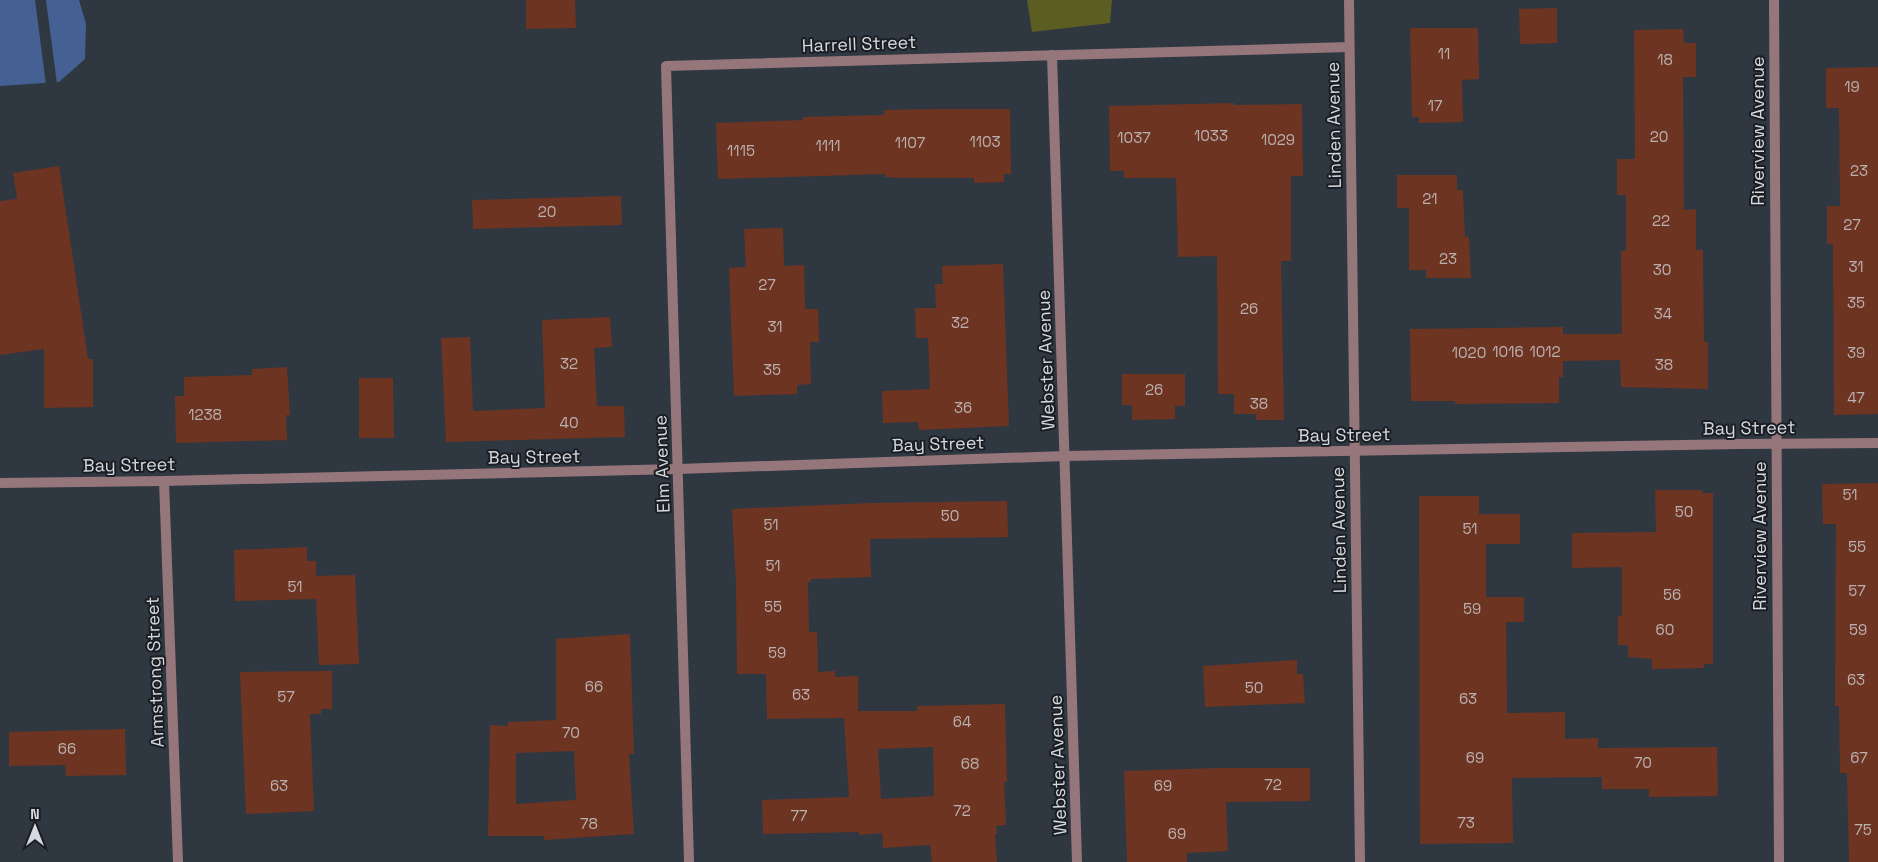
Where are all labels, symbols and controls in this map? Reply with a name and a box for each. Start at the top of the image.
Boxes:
street label: Harrell Street [801,30,917,57]
house number: 11 [1438,44,1450,63]
house number: 18 [1657,50,1673,69]
street label: Riverview Avenue [1746,56,1769,206]
street label: Linden Avenue [1321,62,1346,188]
house number: 19 [1844,77,1860,96]
house number: 17 [1428,96,1442,115]
house number: 1033 [1194,126,1228,145]
house number: 20 [1650,127,1668,146]
house number: 1037 [1117,128,1151,147]
house number: 1029 [1261,130,1295,149]
house number: 1103 [969,132,1001,151]
house number: 1107 [895,133,925,152]
house number: 1111 [815,136,841,155]
house number: 1115 [727,141,755,160]
house number: 23 [1850,161,1868,180]
house number: 21 [1422,189,1438,208]
house number: 20 [538,202,556,221]
house number: 22 [1652,211,1670,230]
house number: 27 [1843,215,1861,234]
house number: 23 [1439,249,1457,268]
house number: 31 [1848,257,1864,276]
house number: 30 [1653,260,1671,279]
house number: 27 [758,275,776,294]
street label: Webster Avenue [1032,289,1059,431]
house number: 35 [1847,293,1865,312]
house number: 26 [1240,299,1258,318]
house number: 34 [1654,304,1672,323]
house number: 32 [951,313,969,332]
house number: 31 [767,317,783,336]
house number: 1016 [1492,342,1524,361]
house number: 1012 [1529,342,1561,361]
house number: 1020 [1452,343,1486,362]
house number: 39 [1847,343,1865,362]
house number: 32 [560,354,578,373]
house number: 38 [1655,355,1673,374]
house number: 35 [763,360,781,379]
house number: 26 [1145,380,1163,399]
house number: 47 [1847,388,1865,407]
house number: 38 [1250,394,1268,413]
house number: 36 [954,398,972,417]
house number: 1238 [188,405,222,424]
house number: 40 [560,413,579,432]
street label: Elm Avenue [648,415,675,513]
street label: Bay Street [1702,415,1796,440]
street label: Bay Street [1297,422,1391,447]
street label: Bay Street [891,430,985,457]
street label: Bay Street [487,444,581,469]
street label: Bay Street [82,452,176,477]
street label: Riverview Avenue [1748,461,1771,611]
street label: Linden Avenue [1326,467,1351,593]
house number: 51 [1842,485,1858,504]
house number: 50 [1675,502,1693,521]
house number: 50 [941,506,959,525]
house number: 51 [763,515,779,534]
house number: 51 [1462,519,1478,538]
house number: 55 [1848,537,1866,556]
house number: 51 [765,556,781,575]
house number: 51 [287,577,303,596]
house number: 57 [1848,581,1866,600]
house number: 56 [1663,585,1681,604]
street label: Armstrong Street [140,596,169,748]
house number: 55 [764,597,782,616]
house number: 59 [1463,599,1481,618]
house number: 60 [1656,620,1674,639]
house number: 59 [1849,620,1867,639]
house number: 59 [768,643,786,662]
house number: 63 [1847,670,1865,689]
house number: 66 [585,677,603,696]
house number: 50 [1245,678,1263,697]
house number: 63 [792,685,810,704]
house number: 57 [277,687,295,706]
house number: 63 [1459,689,1477,708]
street label: Webster Avenue [1044,694,1071,836]
house number: 64 [953,712,971,731]
house number: 70 [562,723,580,742]
house number: 66 [58,739,76,758]
house number: 69 [1466,748,1484,767]
house number: 67 [1850,748,1868,767]
house number: 70 [1634,753,1652,772]
house number: 68 [961,754,979,773]
house number: 72 [1264,775,1282,794]
house number: 63 [270,776,288,795]
house number: 69 [1154,776,1172,795]
house number: 72 [953,801,971,820]
north arrow [10,802,60,852]
text: N [30,805,40,823]
house number: 77 [791,806,807,825]
house number: 73 [1457,813,1475,832]
house number: 78 [580,814,598,833]
house number: 75 [1854,820,1872,839]
house number: 69 [1168,824,1186,843]

